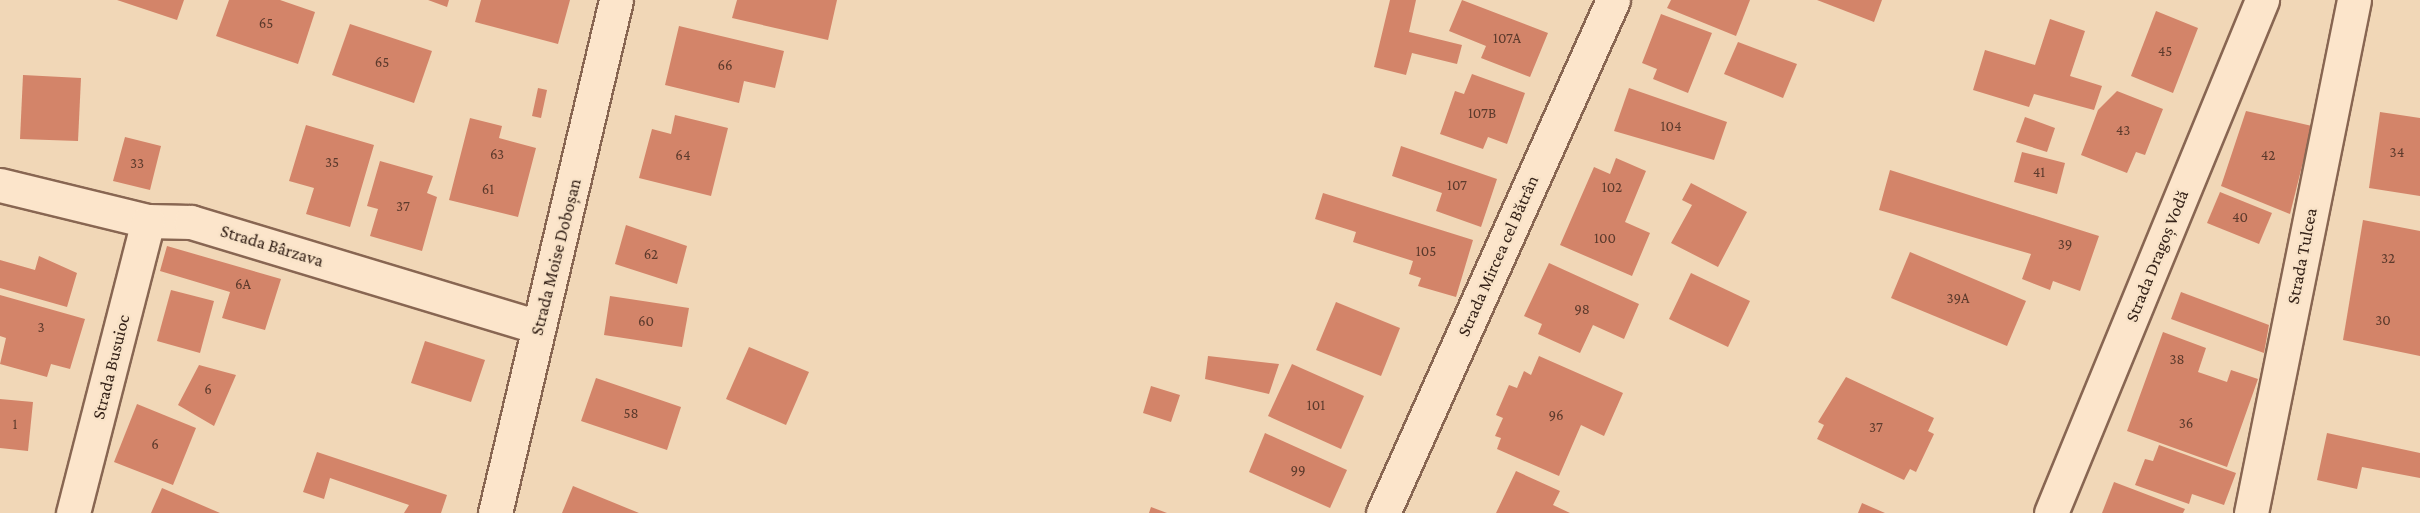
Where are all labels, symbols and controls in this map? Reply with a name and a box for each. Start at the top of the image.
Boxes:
house number: 65 [259,15,273,33]
house number: 107A [1493,30,1521,48]
house number: 45 [2158,43,2172,61]
house number: 65 [375,54,389,72]
house number: 66 [717,57,733,75]
house number: 107B [1468,105,1496,123]
house number: 104 [1660,118,1682,136]
house number: 43 [2116,122,2130,140]
house number: 34 [2390,144,2404,162]
house number: 63 [490,146,504,164]
house number: 64 [675,147,691,165]
house number: 42 [2261,147,2275,165]
house number: 35 [325,154,339,172]
house number: 33 [130,155,144,173]
house number: 41 [2033,164,2045,182]
street label: Strada Mircea cel Bătrân [1453,172,1543,340]
street label: Strada Moise Doboșan [526,176,586,338]
house number: 107 [1447,177,1467,195]
house number: 102 [1602,179,1622,197]
house number: 61 [482,181,494,199]
street label: Strada Dragoș Vodă [2121,187,2193,325]
house number: 37 [396,198,410,216]
street label: Strada Tulcea [2282,206,2322,306]
house number: 40 [2232,209,2248,227]
street label: Strada Bârzava [218,220,326,272]
house number: 100 [1594,230,1616,248]
house number: 39 [2058,236,2072,254]
house number: 105 [1416,243,1436,261]
house number: 62 [644,246,658,264]
house number: 32 [2381,250,2395,268]
house number: 6A [235,276,251,294]
house number: 39A [1946,290,1970,308]
house number: 98 [1574,301,1590,319]
street label: Strada Busuioc [88,312,134,422]
house number: 30 [2375,312,2391,330]
house number: 60 [638,313,654,331]
house number: 3 [37,319,45,337]
house number: 38 [2169,351,2185,369]
house number: 6 [204,381,212,399]
house number: 101 [1307,397,1325,415]
house number: 58 [623,405,639,423]
house number: 96 [1548,407,1564,425]
house number: 36 [2179,415,2193,433]
house number: 1 [13,416,17,434]
house number: 37 [1869,419,1883,437]
house number: 6 [151,436,159,454]
house number: 99 [1290,462,1306,480]

